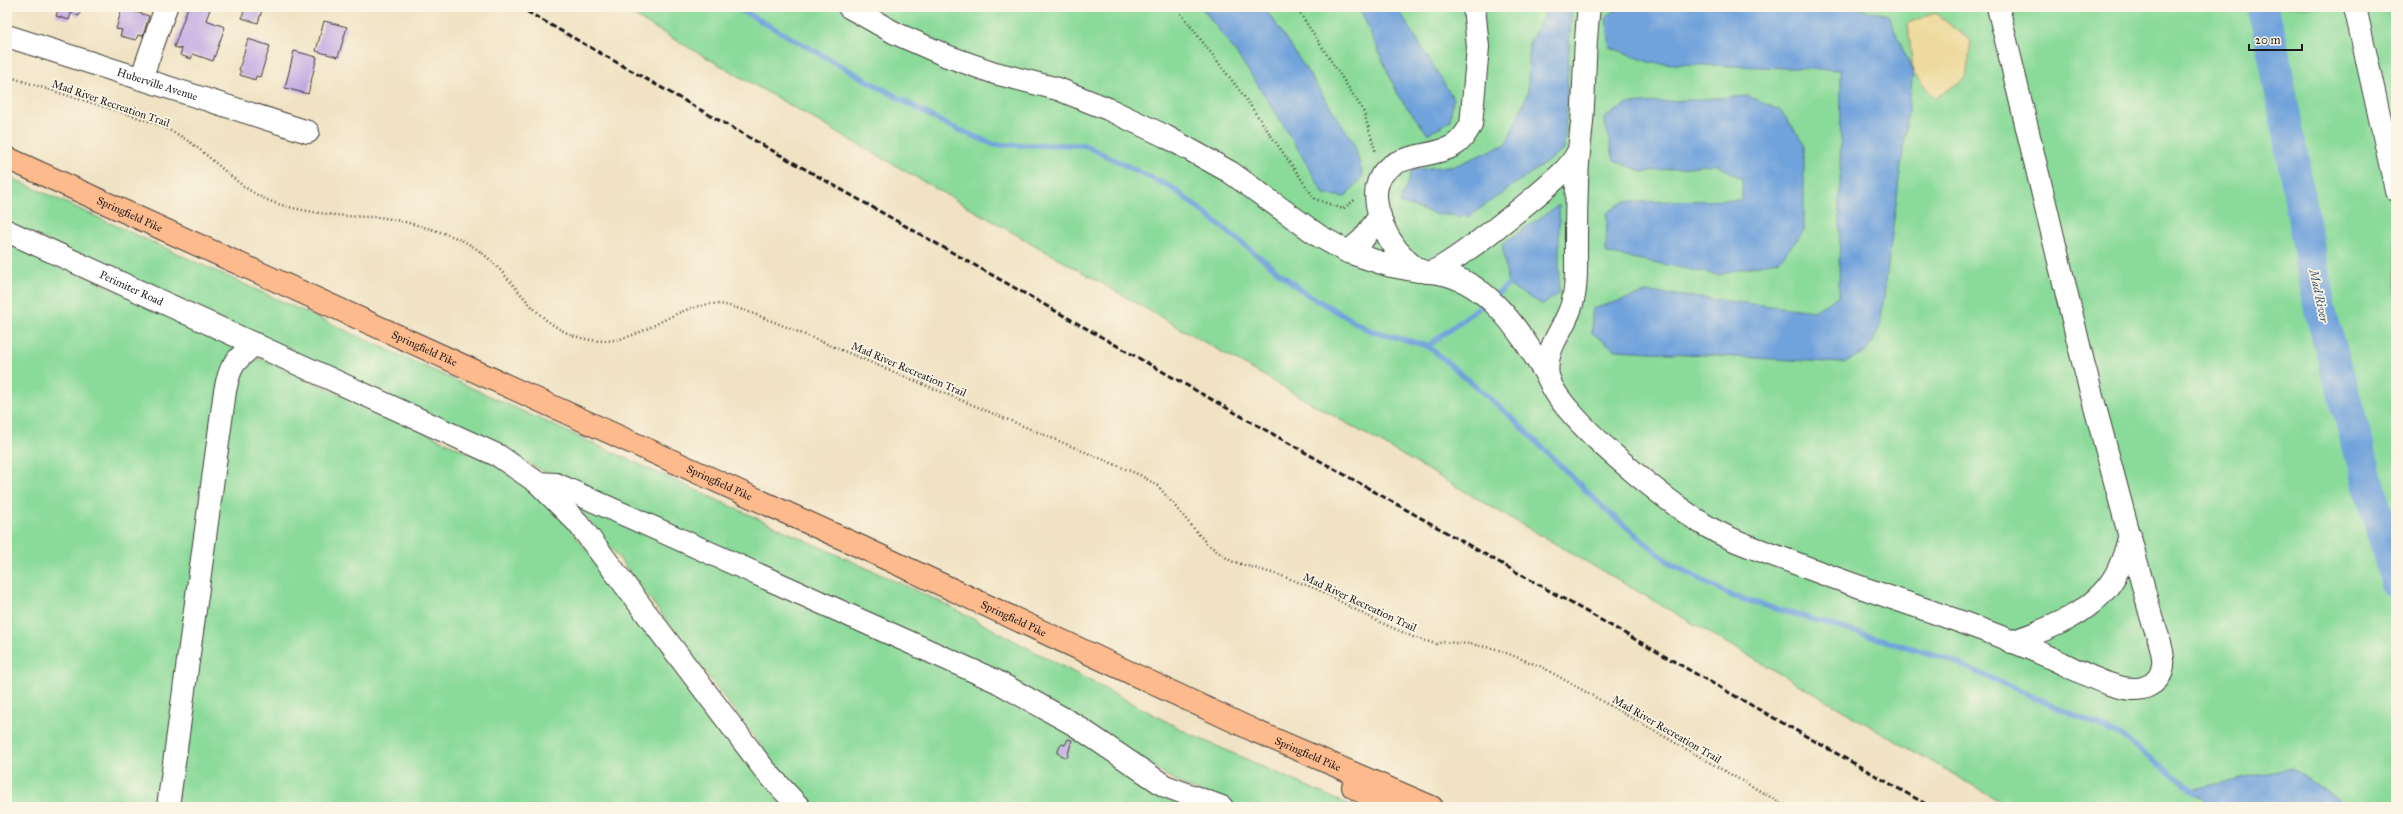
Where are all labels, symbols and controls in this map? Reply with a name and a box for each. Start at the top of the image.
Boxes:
scale bar [2249,26,2302,52]
text: 20 m [2255,33,2281,47]
street label: Huberville Avenue [115,66,200,104]
street label: Mad River Recreation Trail [50,77,171,130]
street label: Springfield Pike [95,194,165,235]
water label: Mad River [2306,267,2332,325]
street label: Perimiter Road [98,268,166,309]
street label: Springfield Pike [390,328,460,369]
street label: Mad River Recreation Trail [849,339,968,400]
street label: Springfield Pike [684,462,755,504]
street label: Mad River Recreation Trail [1301,570,1419,635]
street label: Springfield Pike [979,598,1049,640]
street label: Mad River Recreation Trail [1610,693,1724,766]
street label: Springfield Pike [1273,734,1343,774]

